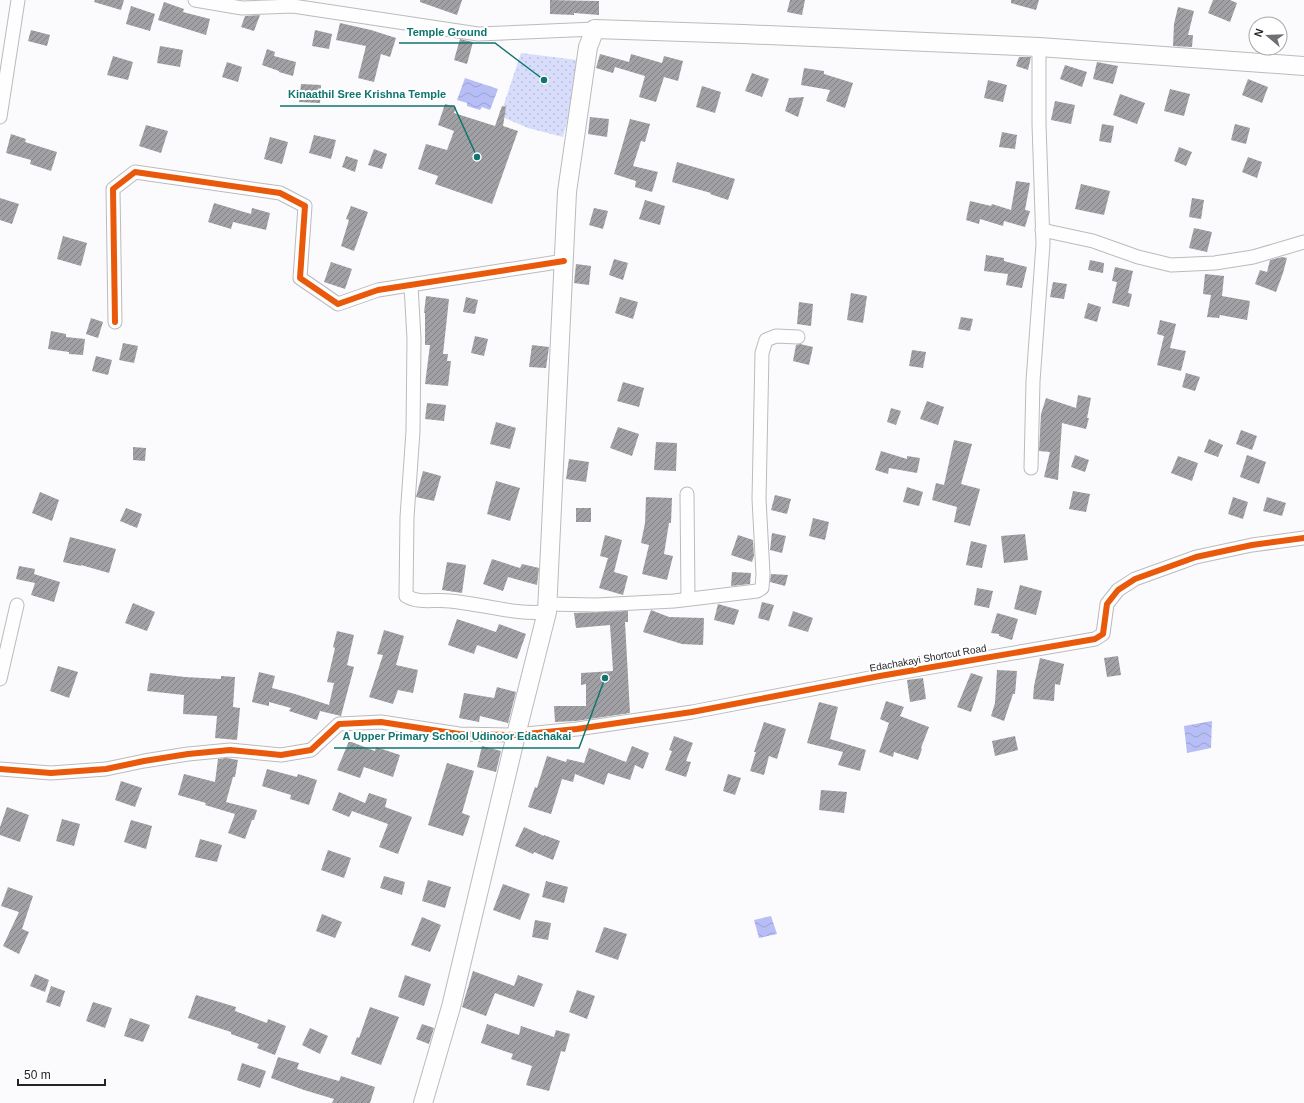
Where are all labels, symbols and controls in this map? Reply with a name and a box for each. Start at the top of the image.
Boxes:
north arrow [1248,16,1288,56]
callout: Temple Ground [399,20,495,43]
text: Temple Ground [407,26,487,38]
text: N [1252,27,1266,38]
callout: Kinaathil Sree Krishna Temple [280,83,454,106]
text: Kinaathil Sree Krishna Temple [288,88,446,100]
street label: Edachakayi Shortcut Road [869,642,987,674]
callout: A Upper Primary School Udinoor Edachakai [334,725,579,748]
text: A Upper Primary School Udinoor Edachakai [343,730,571,742]
scale bar [18,1061,105,1087]
text: 50 m [24,1068,51,1082]

